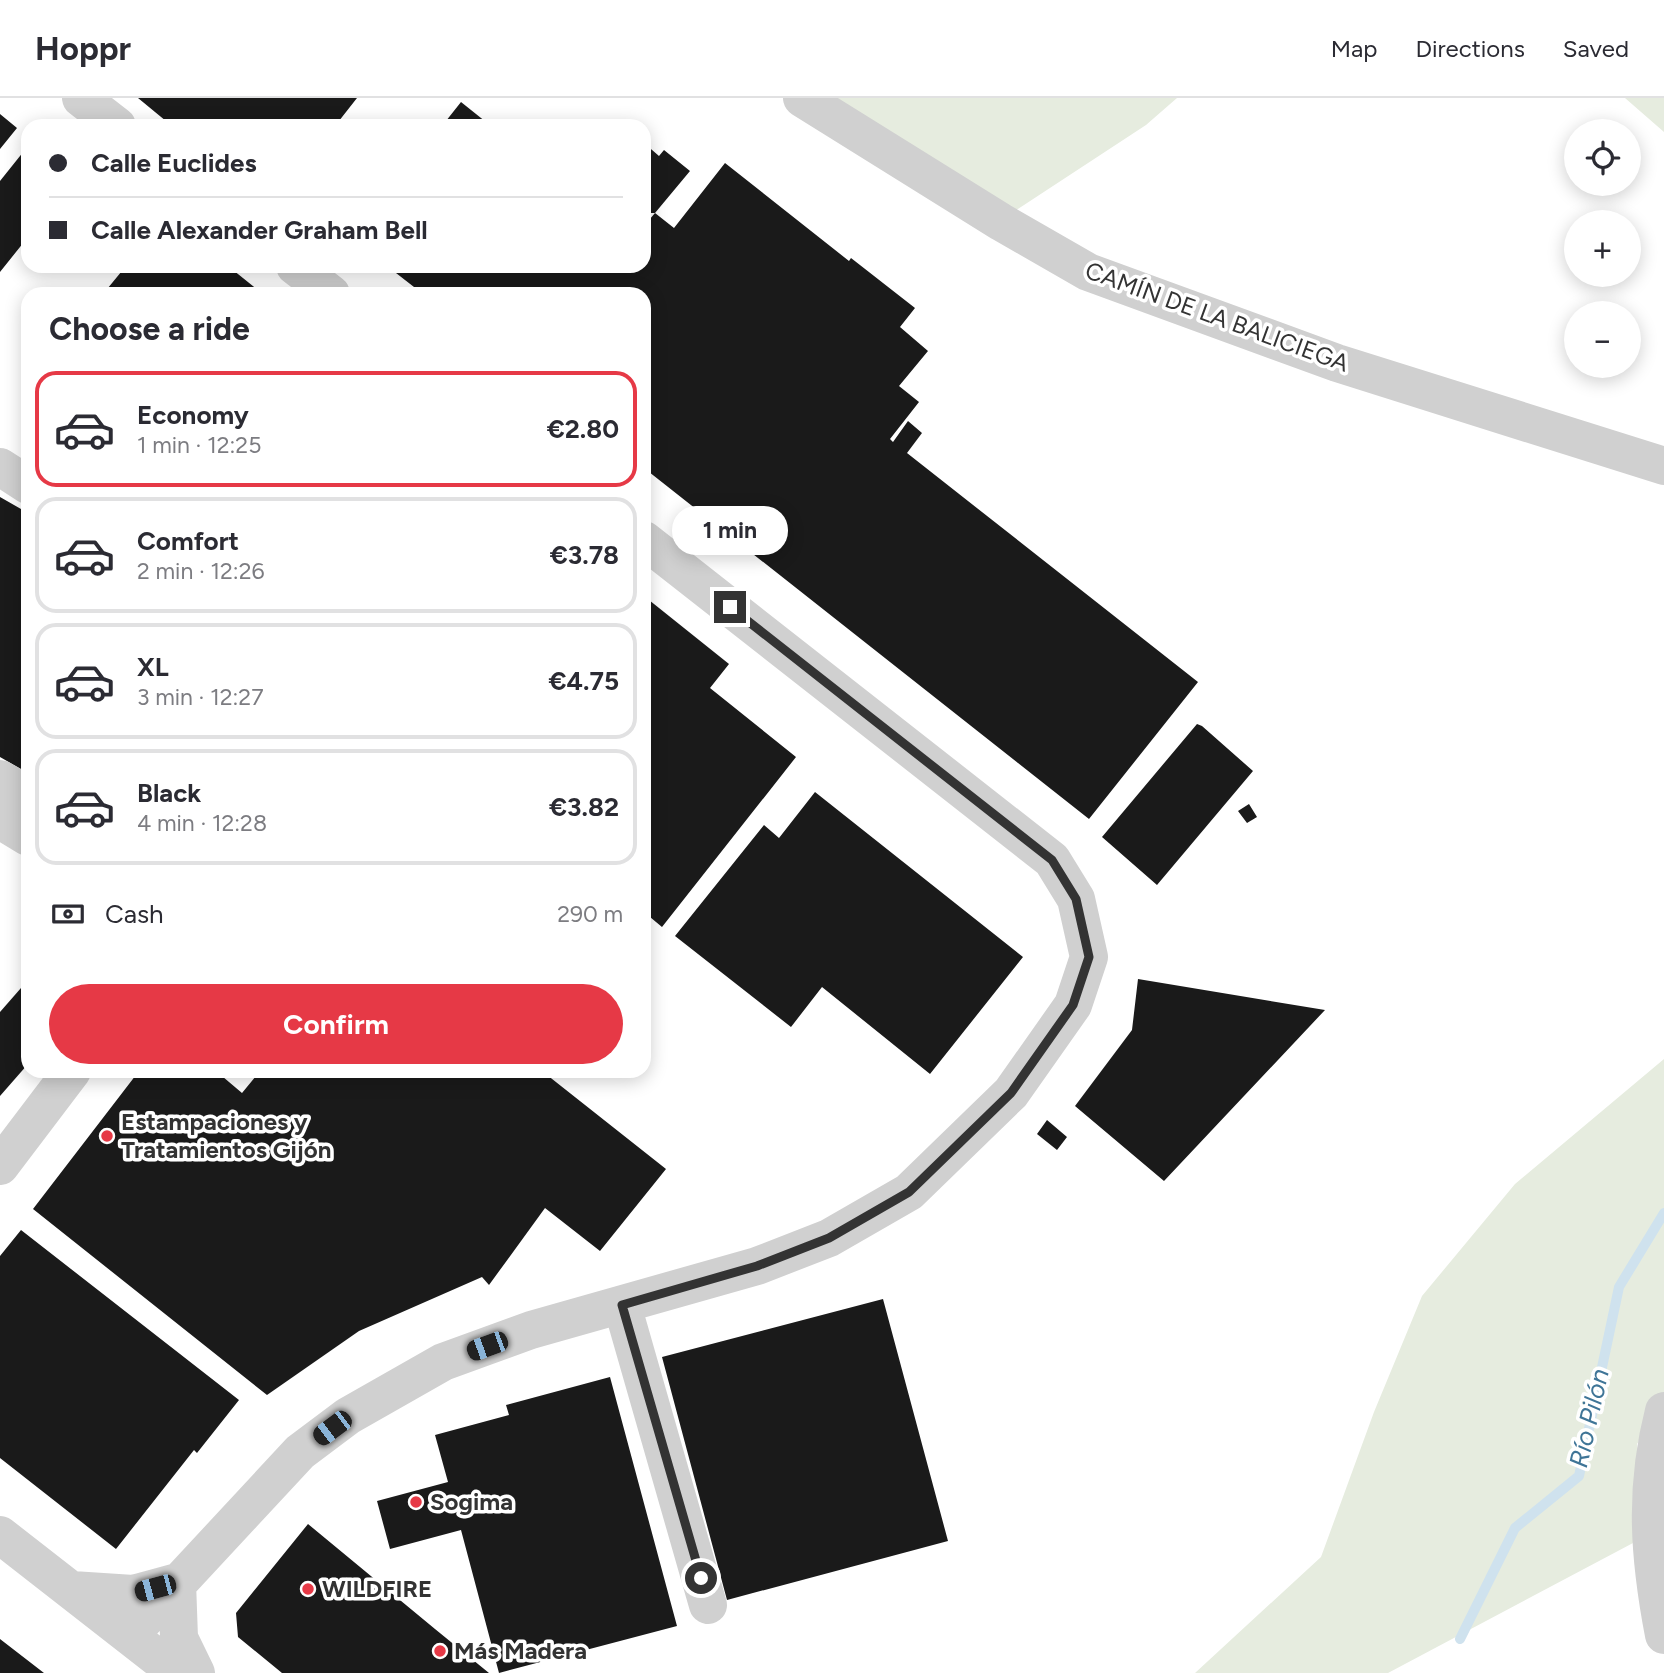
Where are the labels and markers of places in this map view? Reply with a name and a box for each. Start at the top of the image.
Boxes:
place label: Estampaciones y Tratamientos Gijón [121,1107,331,1164]
marker: Estampaciones y Tratamientos Gijón [99,1128,115,1144]
place label: Sogima [430,1487,513,1516]
marker: Sogima [408,1494,424,1510]
place label: WILDFIRE [322,1574,432,1603]
marker: WILDFIRE [300,1581,316,1597]
place label: Más Madera [454,1636,587,1665]
marker: Más Madera [432,1643,448,1659]

